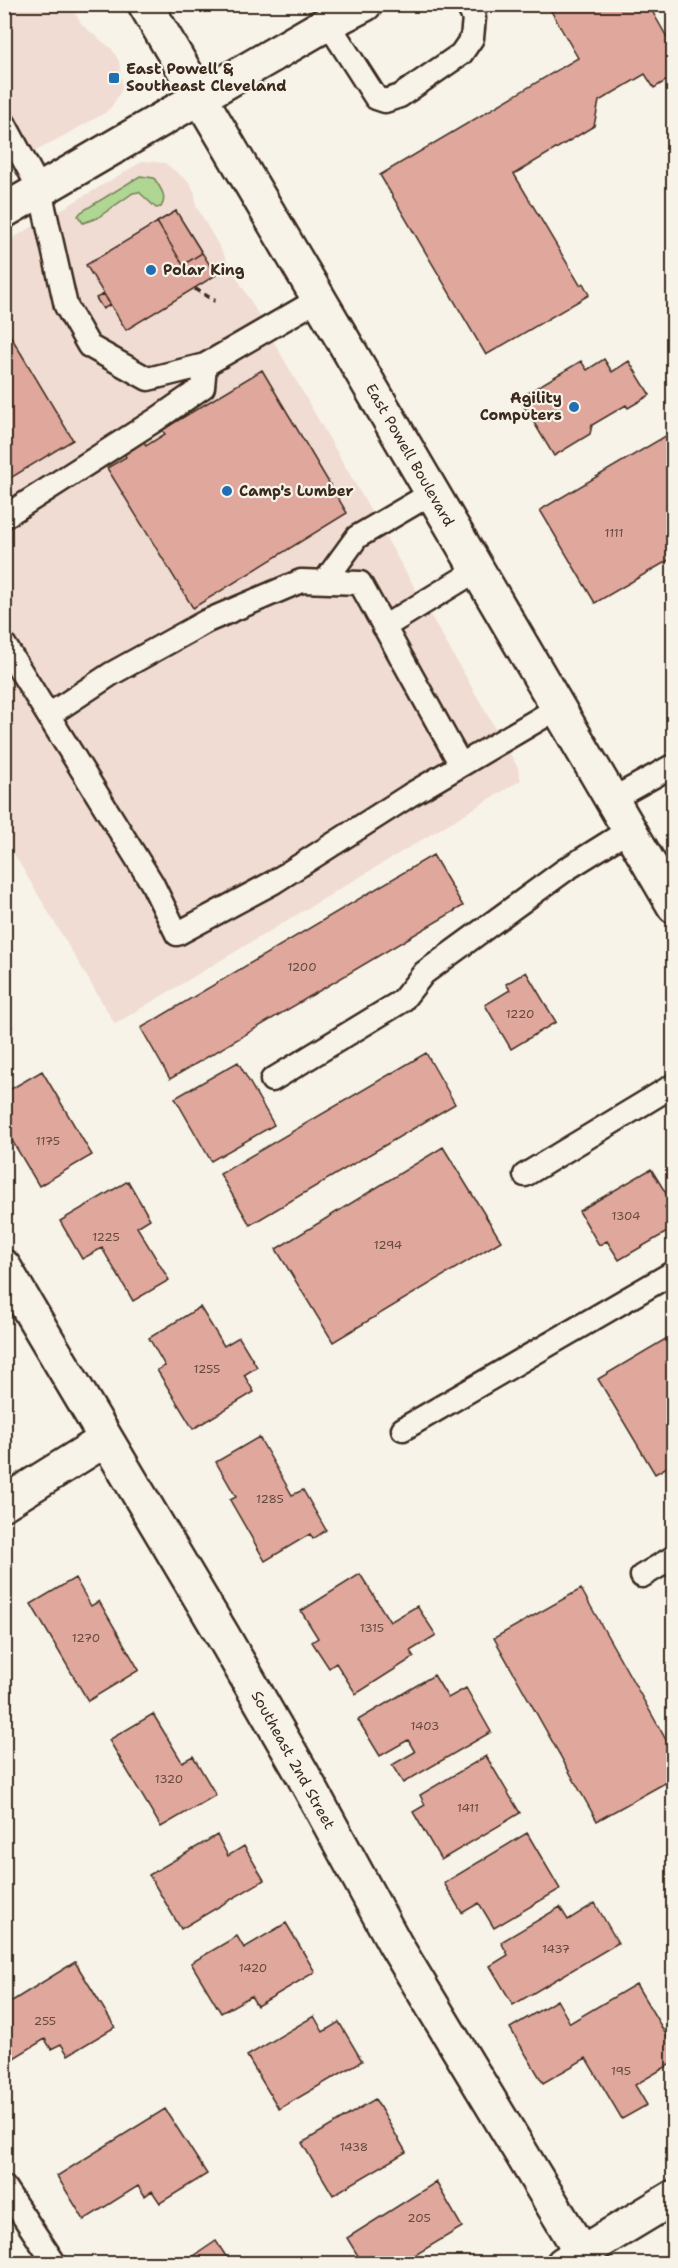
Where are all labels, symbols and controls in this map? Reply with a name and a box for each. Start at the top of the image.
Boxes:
place label: East Powell & Southeast Cleveland [126,59,287,96]
marker: East Powell & Southeast Cleveland [107,71,121,85]
place label: Polar King [163,260,245,280]
marker: Polar King [144,263,158,277]
street label: East Powell Boulevard [361,380,459,530]
place label: Agility Computers [480,388,562,425]
marker: Agility Computers [567,400,581,414]
place label: Camp's Lumber [239,481,354,501]
marker: Camp's Lumber [220,484,234,498]
house number: 1111 [605,525,623,541]
house number: 1200 [287,959,317,975]
house number: 1220 [506,1006,534,1022]
house number: 1175 [36,1133,60,1149]
house number: 1304 [611,1208,641,1224]
house number: 1225 [92,1229,120,1245]
house number: 1294 [374,1237,402,1253]
house number: 1255 [194,1361,220,1377]
house number: 1285 [256,1491,284,1507]
house number: 1315 [360,1620,384,1636]
house number: 1270 [72,1630,100,1646]
street label: Southeast 2nd Street [247,1687,339,1833]
house number: 1403 [411,1718,439,1734]
house number: 1320 [155,1771,183,1787]
house number: 1411 [457,1800,479,1816]
house number: 1437 [542,1941,570,1957]
house number: 1420 [239,1960,267,1976]
house number: 255 [34,2013,56,2029]
house number: 195 [611,2063,631,2079]
house number: 1438 [340,2139,368,2155]
house number: 205 [407,2210,431,2226]

